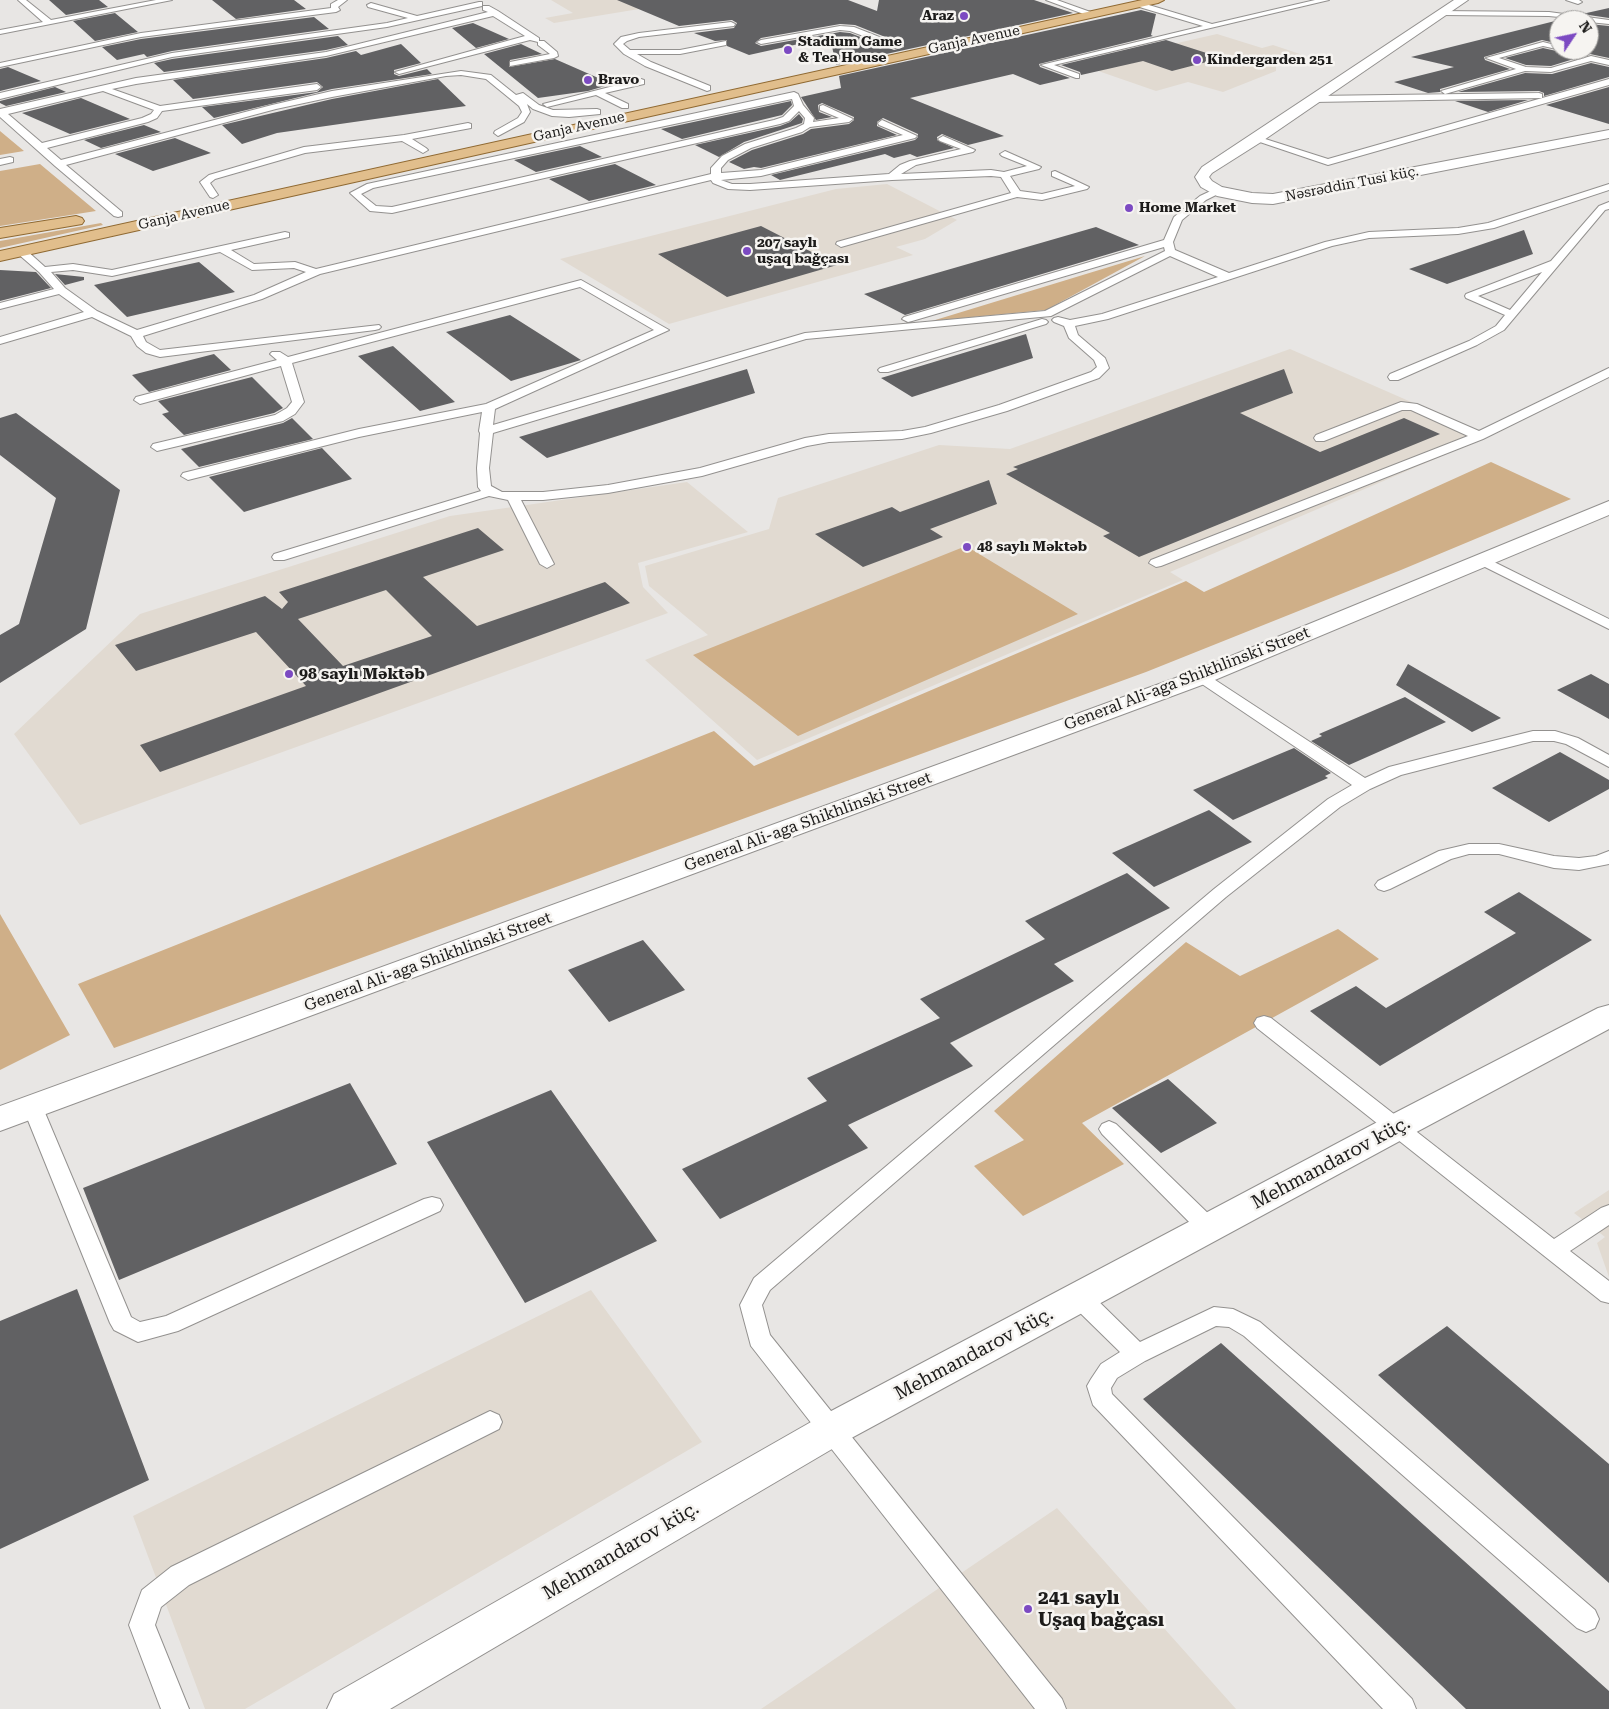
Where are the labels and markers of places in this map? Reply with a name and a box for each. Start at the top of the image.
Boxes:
place label: Araz [922,8,954,24]
marker: Araz [958,10,970,22]
place label: Stadium Game & Tea House [798,34,902,66]
marker: Stadium Game & Tea House [782,44,794,56]
place label: Kindergarden 251 [1207,52,1333,68]
marker: Kindergarden 251 [1191,54,1203,66]
place label: Bravo [598,72,639,88]
marker: Bravo [582,74,594,86]
place label: Home Market [1139,200,1236,216]
marker: Home Market [1123,202,1135,214]
place label: 207 saylı uşaq bağçası [757,235,849,268]
marker: 207 saylı uşaq bağçası [741,245,753,257]
place label: 48 saylı Məktəb [977,539,1087,555]
marker: 48 saylı Məktəb [961,541,973,553]
place label: 98 saylı Məktəb [299,664,425,684]
marker: 98 saylı Məktəb [283,668,295,680]
place label: 241 saylı Uşaq bağçası [1038,1587,1164,1631]
marker: 241 saylı Uşaq bağçası [1022,1603,1034,1615]

